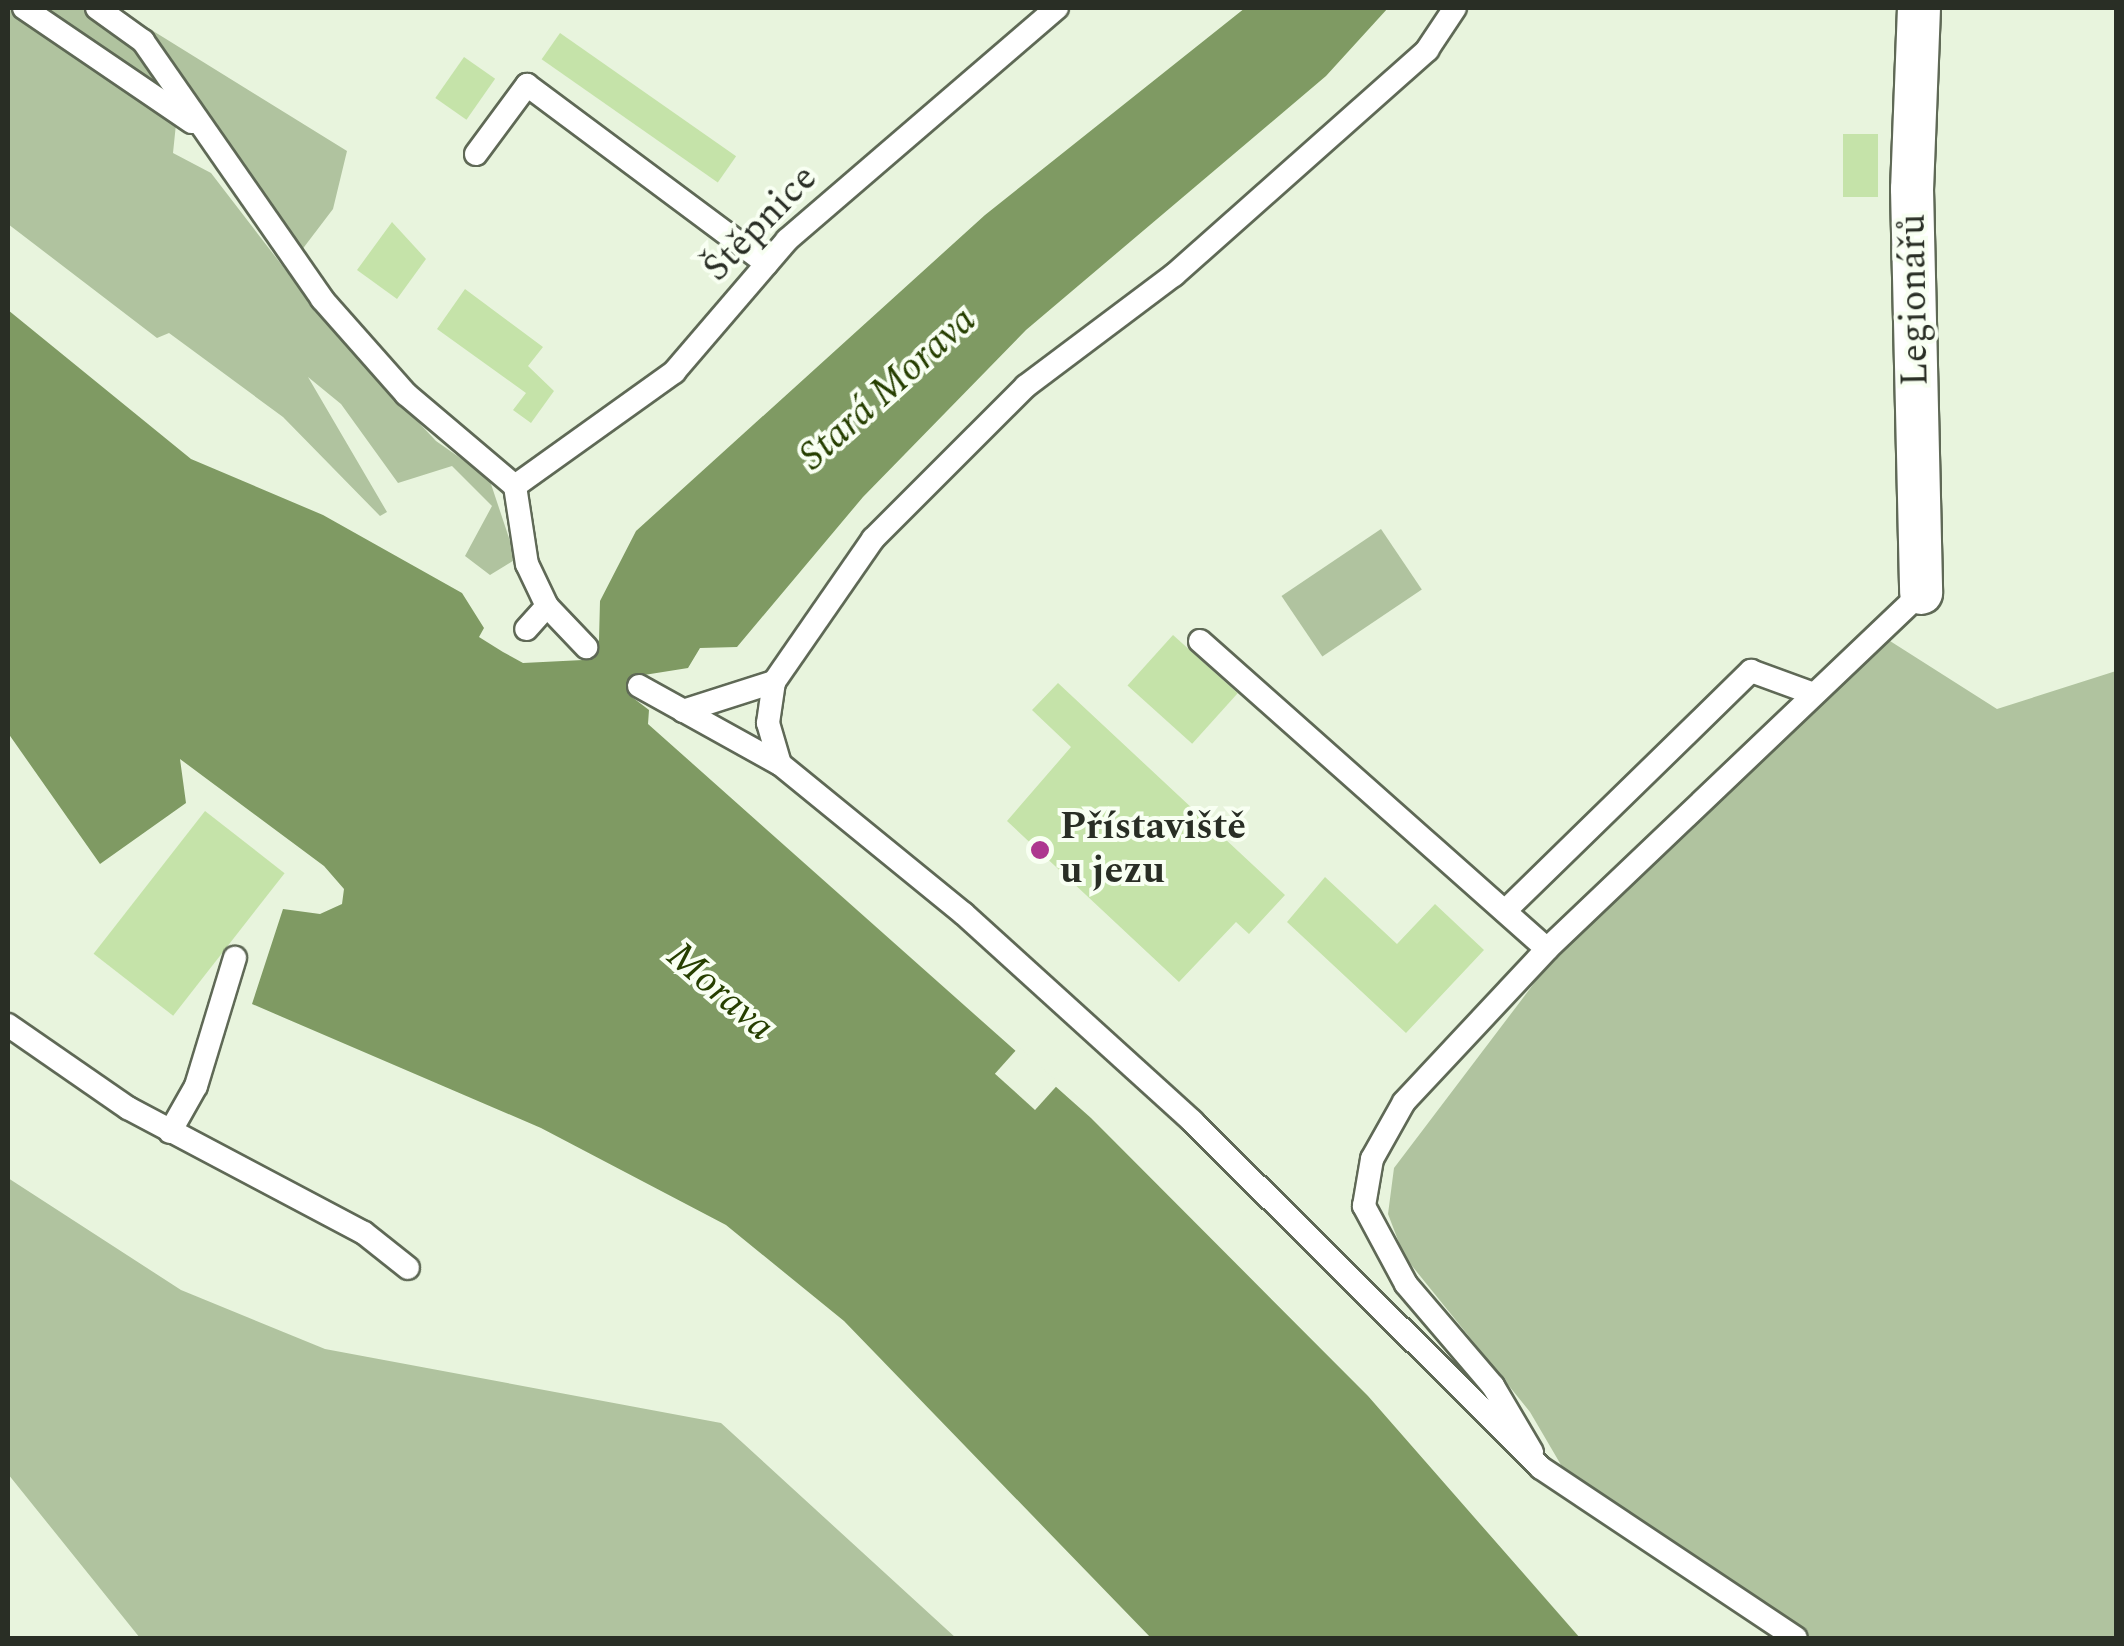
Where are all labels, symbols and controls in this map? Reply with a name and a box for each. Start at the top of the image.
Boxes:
street label: Štěpnice [694,156,828,292]
street label: Legionářů [1891,213,1939,387]
water label: Stará Morava [790,297,986,481]
place label: Přístaviště u jezu [1060,805,1246,894]
marker: Přístaviště u jezu [1029,839,1051,861]
water label: Morava [657,932,783,1052]

